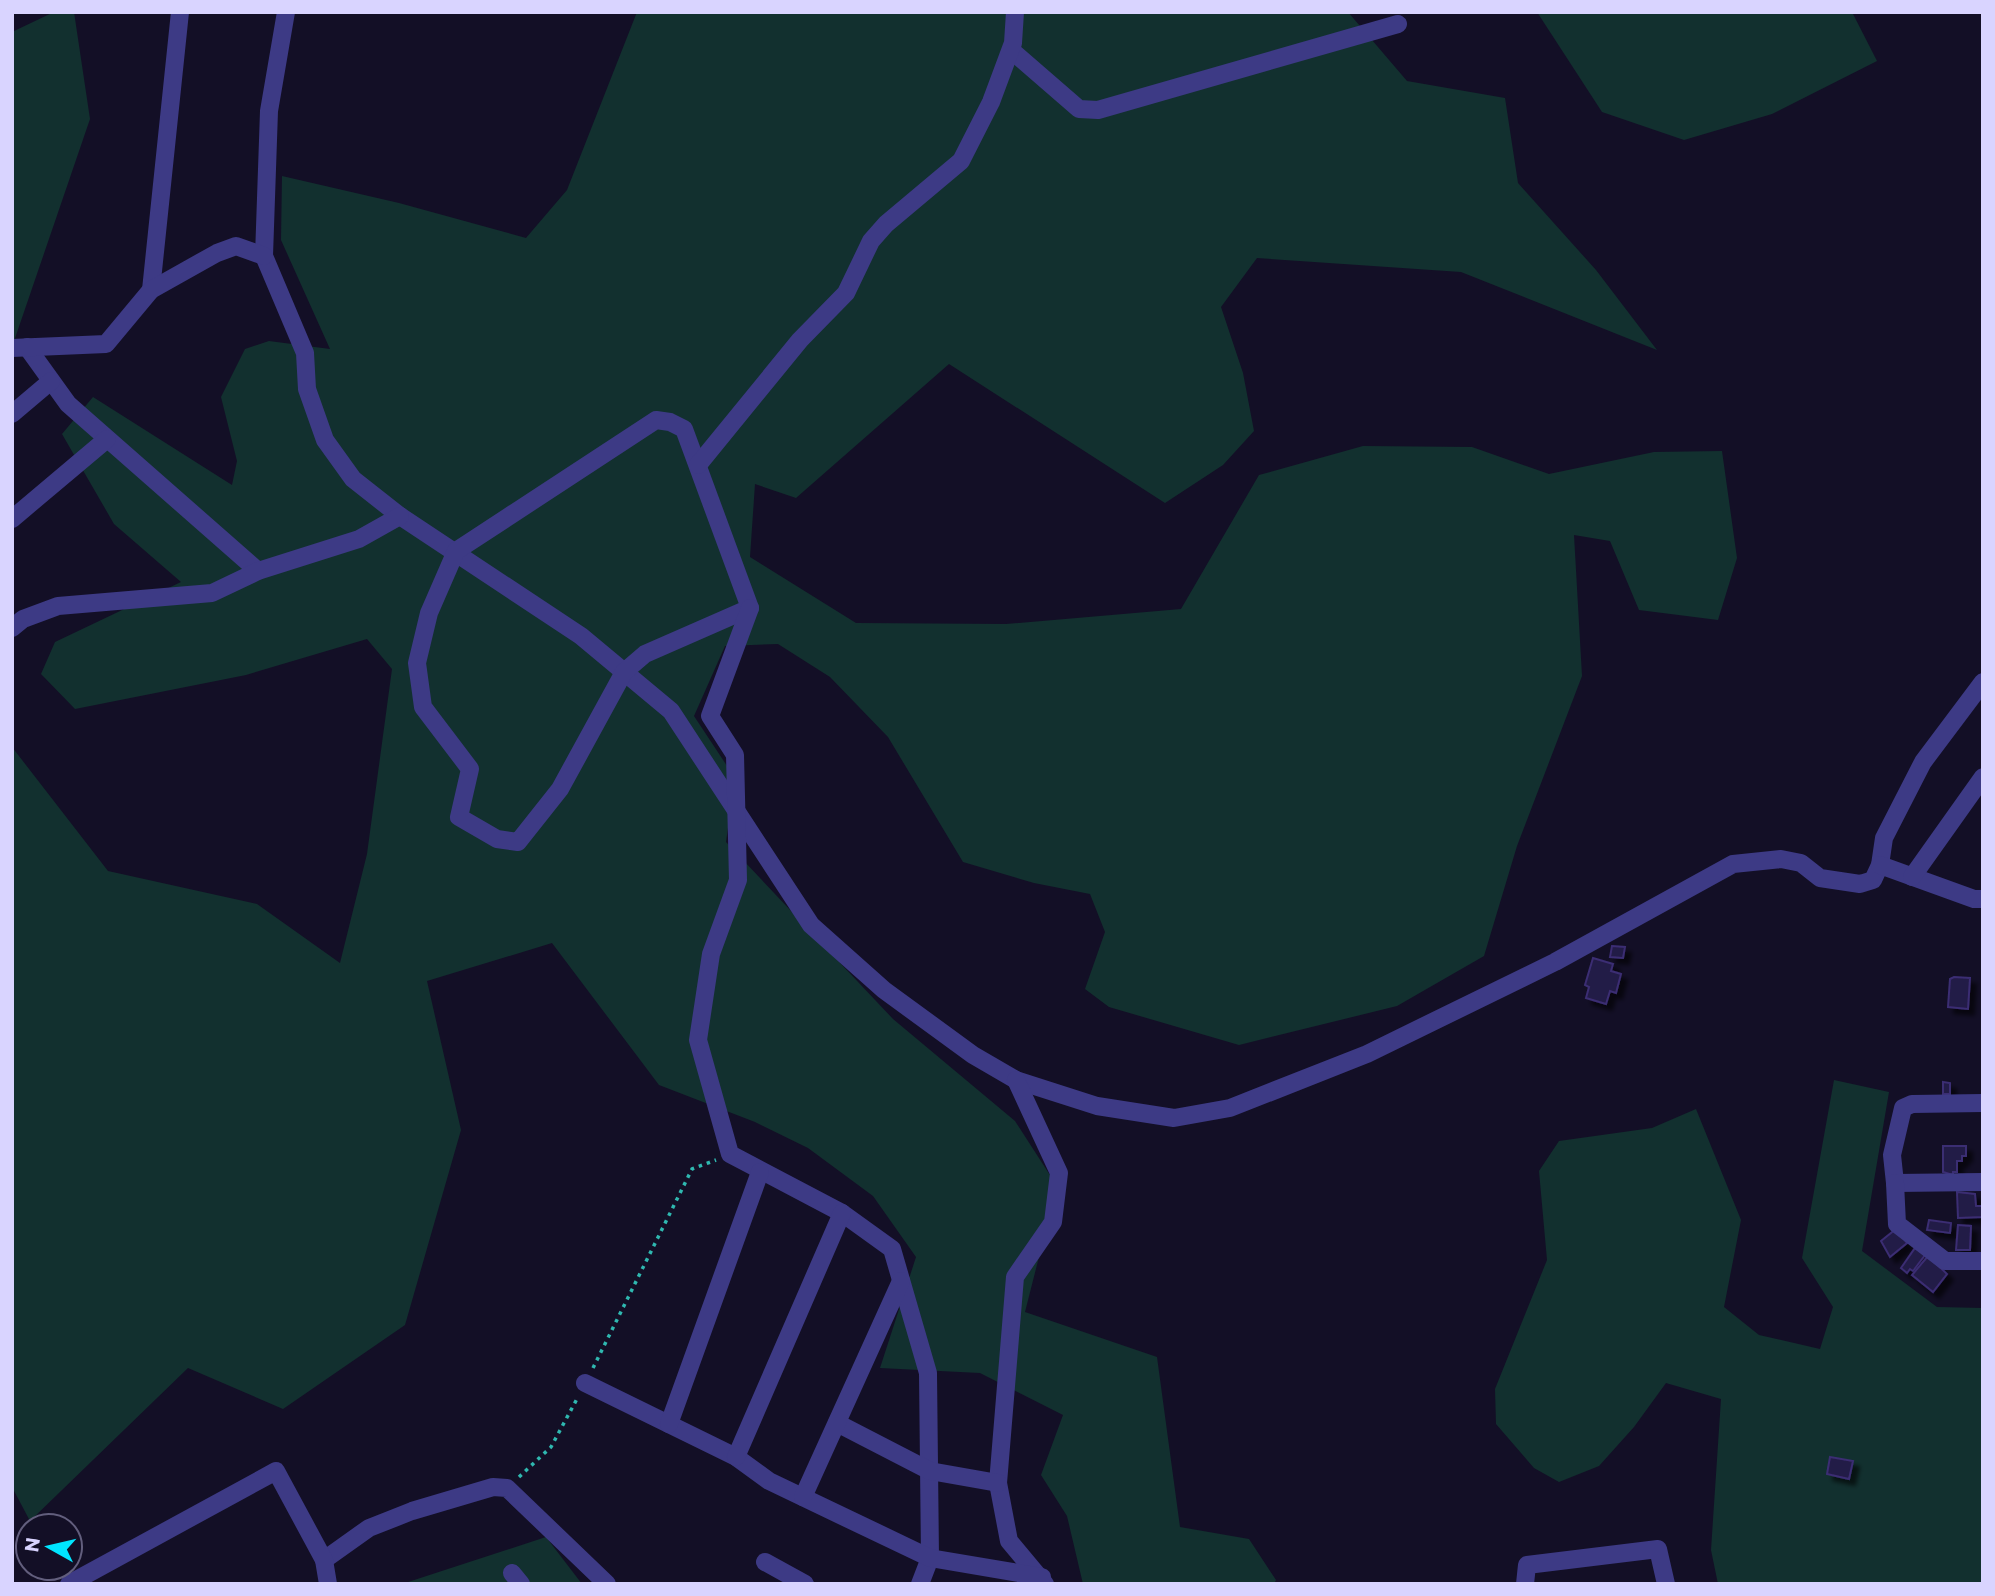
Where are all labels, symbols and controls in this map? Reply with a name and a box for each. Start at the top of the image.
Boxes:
north arrow [14,1512,84,1582]
text: N [19,1536,44,1553]

